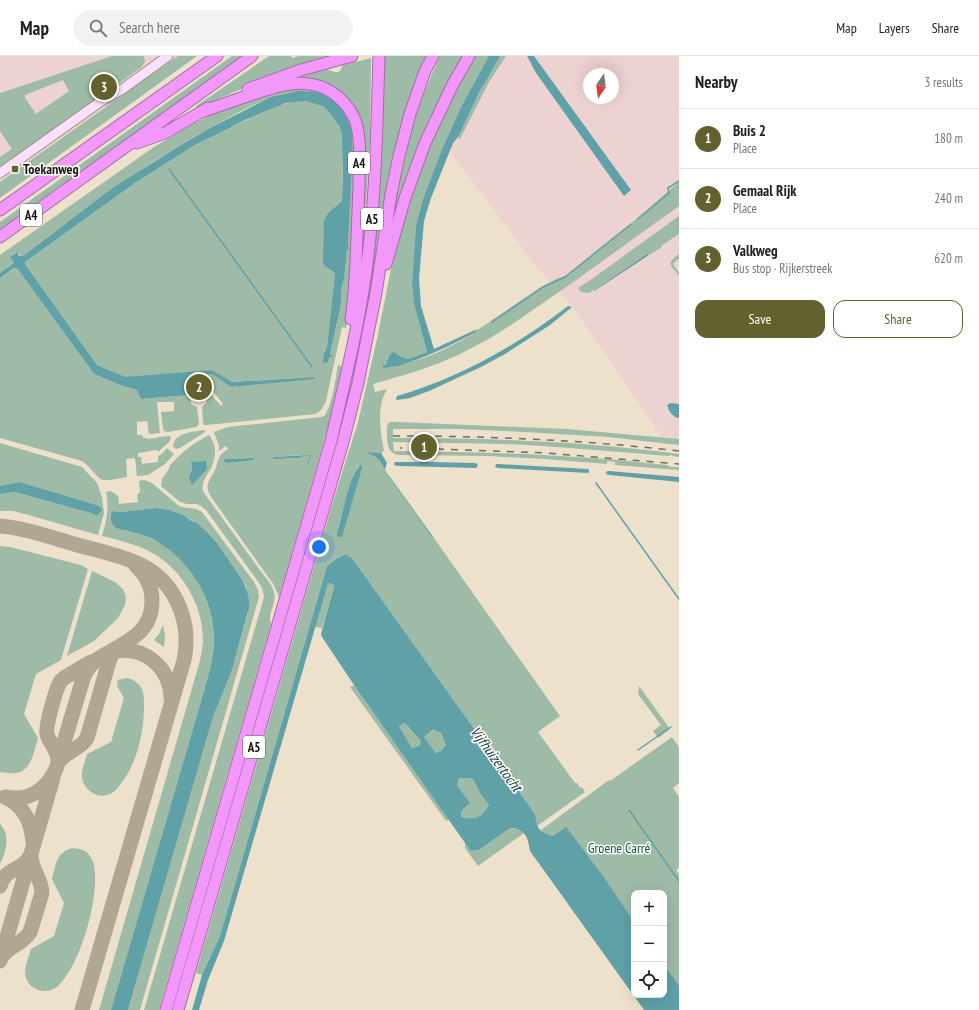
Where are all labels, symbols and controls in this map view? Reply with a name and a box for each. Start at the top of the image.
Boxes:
search box [73,10,353,46]
text: Map [20,16,49,40]
icon: search [87,17,109,39]
text: Search here [119,18,180,37]
text: Map [836,19,857,37]
text: Layers [879,19,910,37]
text: Share [932,19,959,37]
north arrow [583,68,619,104]
text: Nearby [695,71,738,93]
pin: 3 [91,72,117,102]
text: 3 results [924,74,963,91]
text: Buis 2 [733,121,766,140]
text: 1 [705,130,711,147]
text: 180 m [934,130,963,147]
text: Place [733,140,757,157]
road number: A4 [348,152,370,174]
place label: Toekanweg [23,160,79,178]
marker: Toekanweg [10,164,20,174]
text: Gemaal Rijk [733,181,796,200]
text: 2 [705,190,711,207]
text: 240 m [934,190,963,207]
text: Place [733,200,757,217]
road number: A4 [20,204,42,226]
road number: A5 [361,208,383,230]
text: Valkweg [733,241,778,260]
text: 3 [705,250,711,267]
text: 620 m [934,250,963,267]
text: Bus stop · Rijkerstreek [733,260,832,277]
button: Save [695,300,825,338]
button: Share [833,300,963,338]
pin: 2 [186,372,212,402]
pin: 1 [411,432,437,462]
your location [309,537,329,557]
water label: Vijfhuizertocht [466,722,528,797]
road number: A5 [243,736,265,758]
park label: Groene Carré [588,839,651,857]
map controls [631,890,667,998]
button: + [631,890,667,926]
button: − [631,926,667,962]
button: locate [631,962,667,998]

